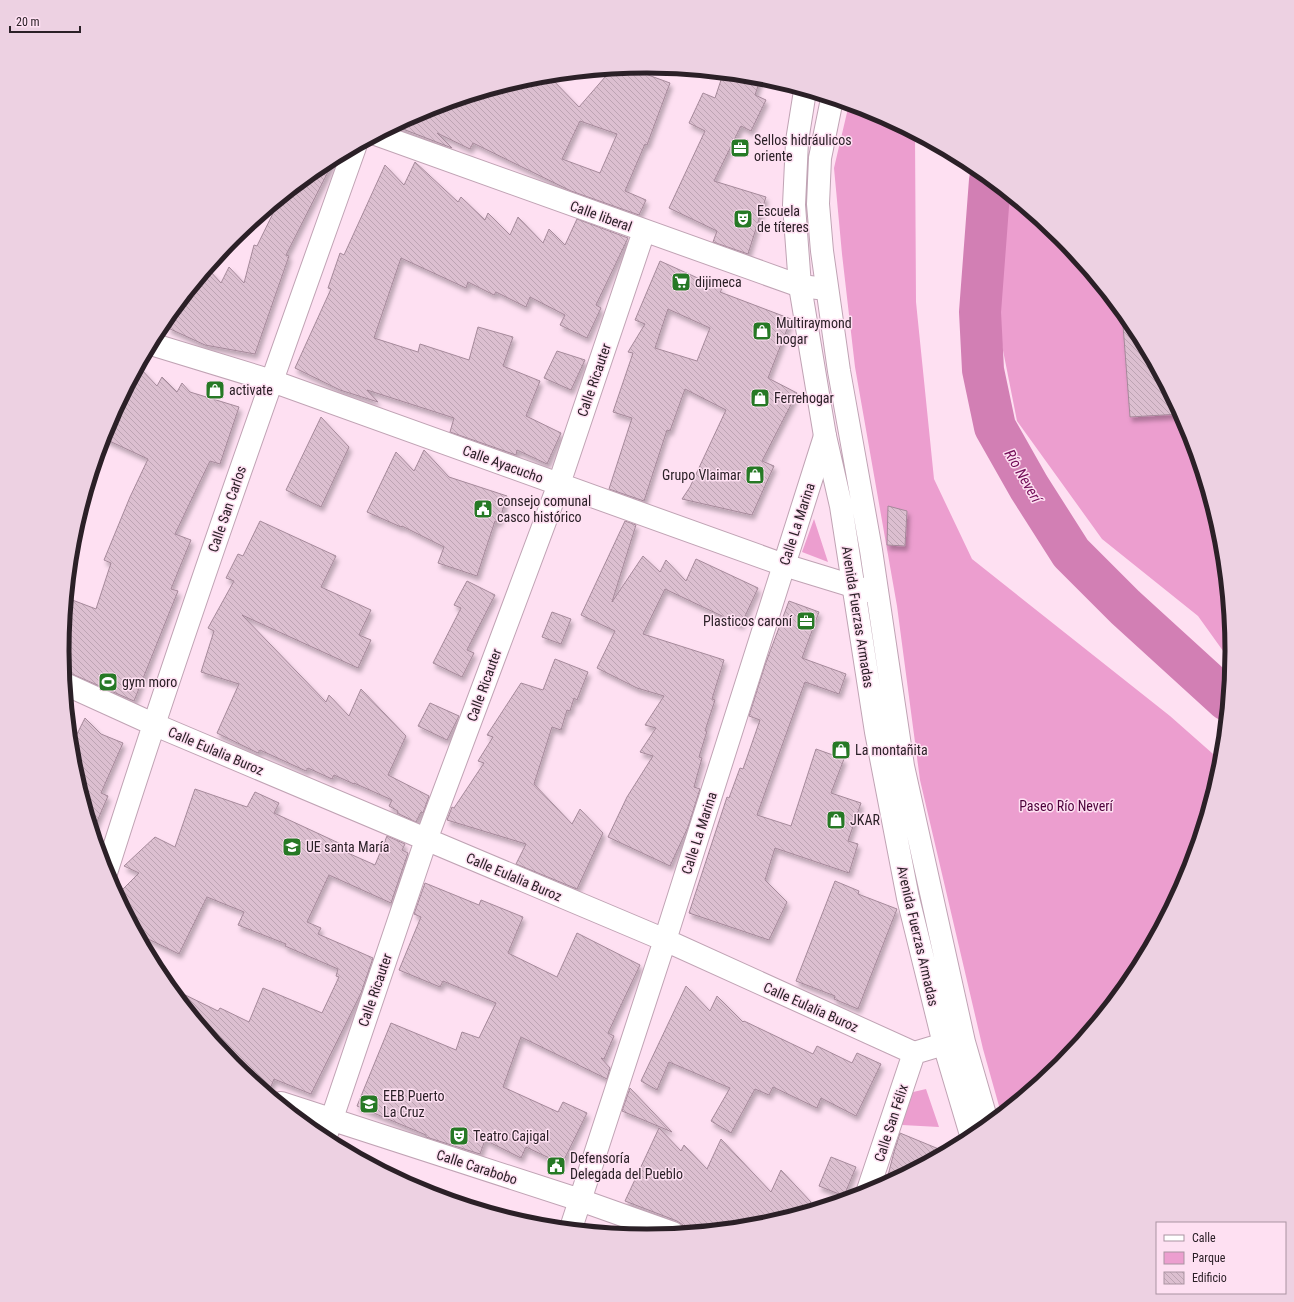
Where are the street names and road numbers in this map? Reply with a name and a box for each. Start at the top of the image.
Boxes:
street label: Calle liberal [568,197,634,235]
street label: Calle Ricauter [574,341,614,419]
street label: Calle Ayacucho [461,442,545,486]
street label: Calle San Carlos [205,464,249,554]
street label: Calle La Marina [776,481,818,567]
street label: Avenida Fuerzas Armadas [839,545,877,689]
street label: Calle Ricauter [463,646,505,724]
street label: Calle Eulalia Buroz [166,724,266,778]
street label: Calle La Marina [678,790,720,876]
street label: Calle Eulalia Buroz [464,850,564,904]
street label: Avenida Fuerzas Armadas [894,864,942,1008]
street label: Calle Ricauter [355,951,395,1029]
street label: Calle Eulalia Buroz [761,979,861,1035]
street label: Calle San Félix [871,1082,911,1164]
street label: Calle Carabobo [435,1146,519,1188]

